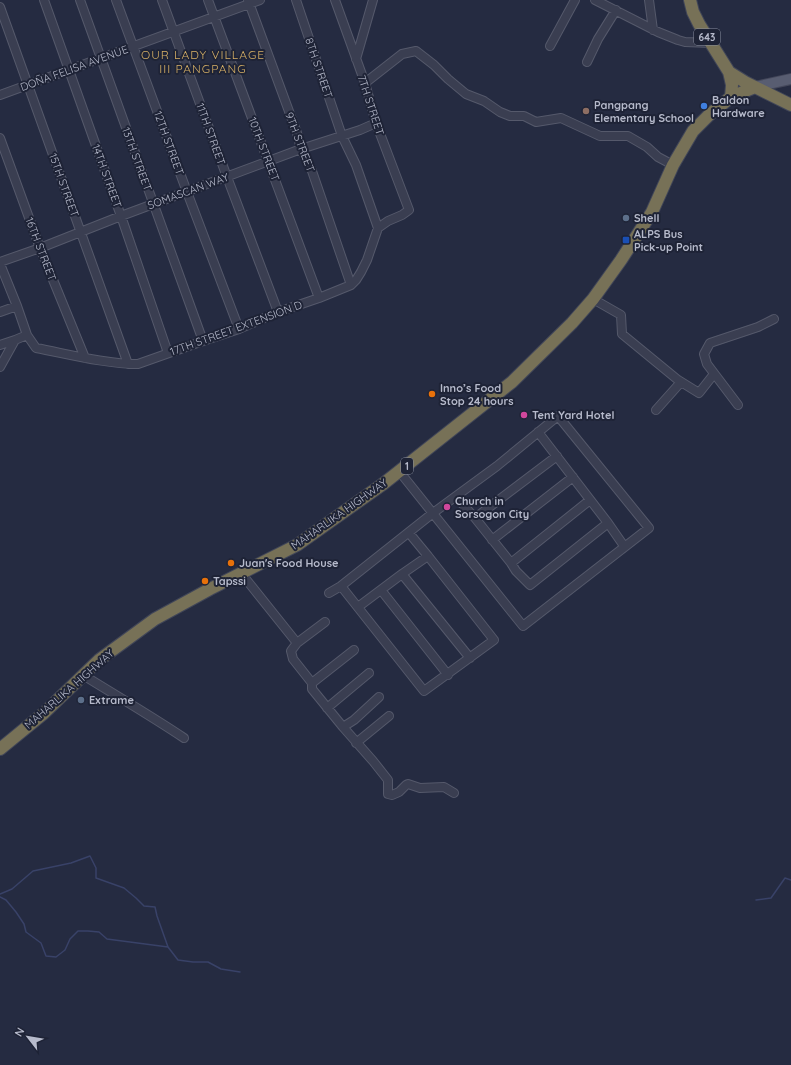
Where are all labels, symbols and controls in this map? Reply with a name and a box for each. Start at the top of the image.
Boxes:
road number: 643 [694,29,720,45]
street label: 8TH STREET [302,36,336,100]
street label: DOÑA FELISA AVENUE [18,42,130,94]
district label: OUR LADY VILLAGE III PANGPANG [141,47,265,76]
street label: 7TH STREET [355,73,387,137]
place label: Baldon Hardware [712,93,765,120]
place label: Pangpang Elementary School [594,98,694,125]
street label: 11TH STREET [193,101,229,167]
marker: Baldon Hardware [699,101,709,111]
marker: Pangpang Elementary School [581,106,591,116]
street label: 12TH STREET [151,109,187,177]
street label: 9TH STREET [282,110,318,174]
street label: 10TH STREET [245,115,283,183]
street label: 13TH STREET [119,125,155,193]
street label: 14TH STREET [89,142,125,210]
street label: 15TH STREET [46,151,82,219]
street label: SOMASCAN WAY [145,170,231,212]
place label: Shell [634,211,659,225]
marker: Shell [621,213,631,223]
street label: 16TH STREET [22,215,60,283]
place label: ALPS Bus Pick-up Point [634,227,703,254]
marker: ALPS Bus Pick-up Point [621,235,631,245]
street label: 17TH STREET EXTENSION D [168,298,304,358]
place label: Inno’s Food Stop 24 hours [440,381,514,408]
marker: Inno’s Food Stop 24 hours [427,389,437,399]
place label: Tent Yard Hotel [532,408,615,422]
marker: Tent Yard Hotel [519,410,529,420]
road number: 1 [401,458,413,474]
street label: MAHARLIKA HIGHWAY [288,476,390,552]
place label: Church in Sorsogon City [455,494,529,521]
marker: Church in Sorsogon City [442,502,452,512]
place label: Juan's Food House [239,556,339,570]
marker: Juan's Food House [226,558,236,568]
place label: Tapssi [213,574,246,588]
marker: Tapssi [200,576,210,586]
street label: MAHARLIKA HIGHWAY [21,646,117,732]
place label: Extrame [89,693,134,707]
marker: Extrame [76,695,86,705]
north arrow [8,1017,48,1057]
text: N [11,1025,28,1039]

